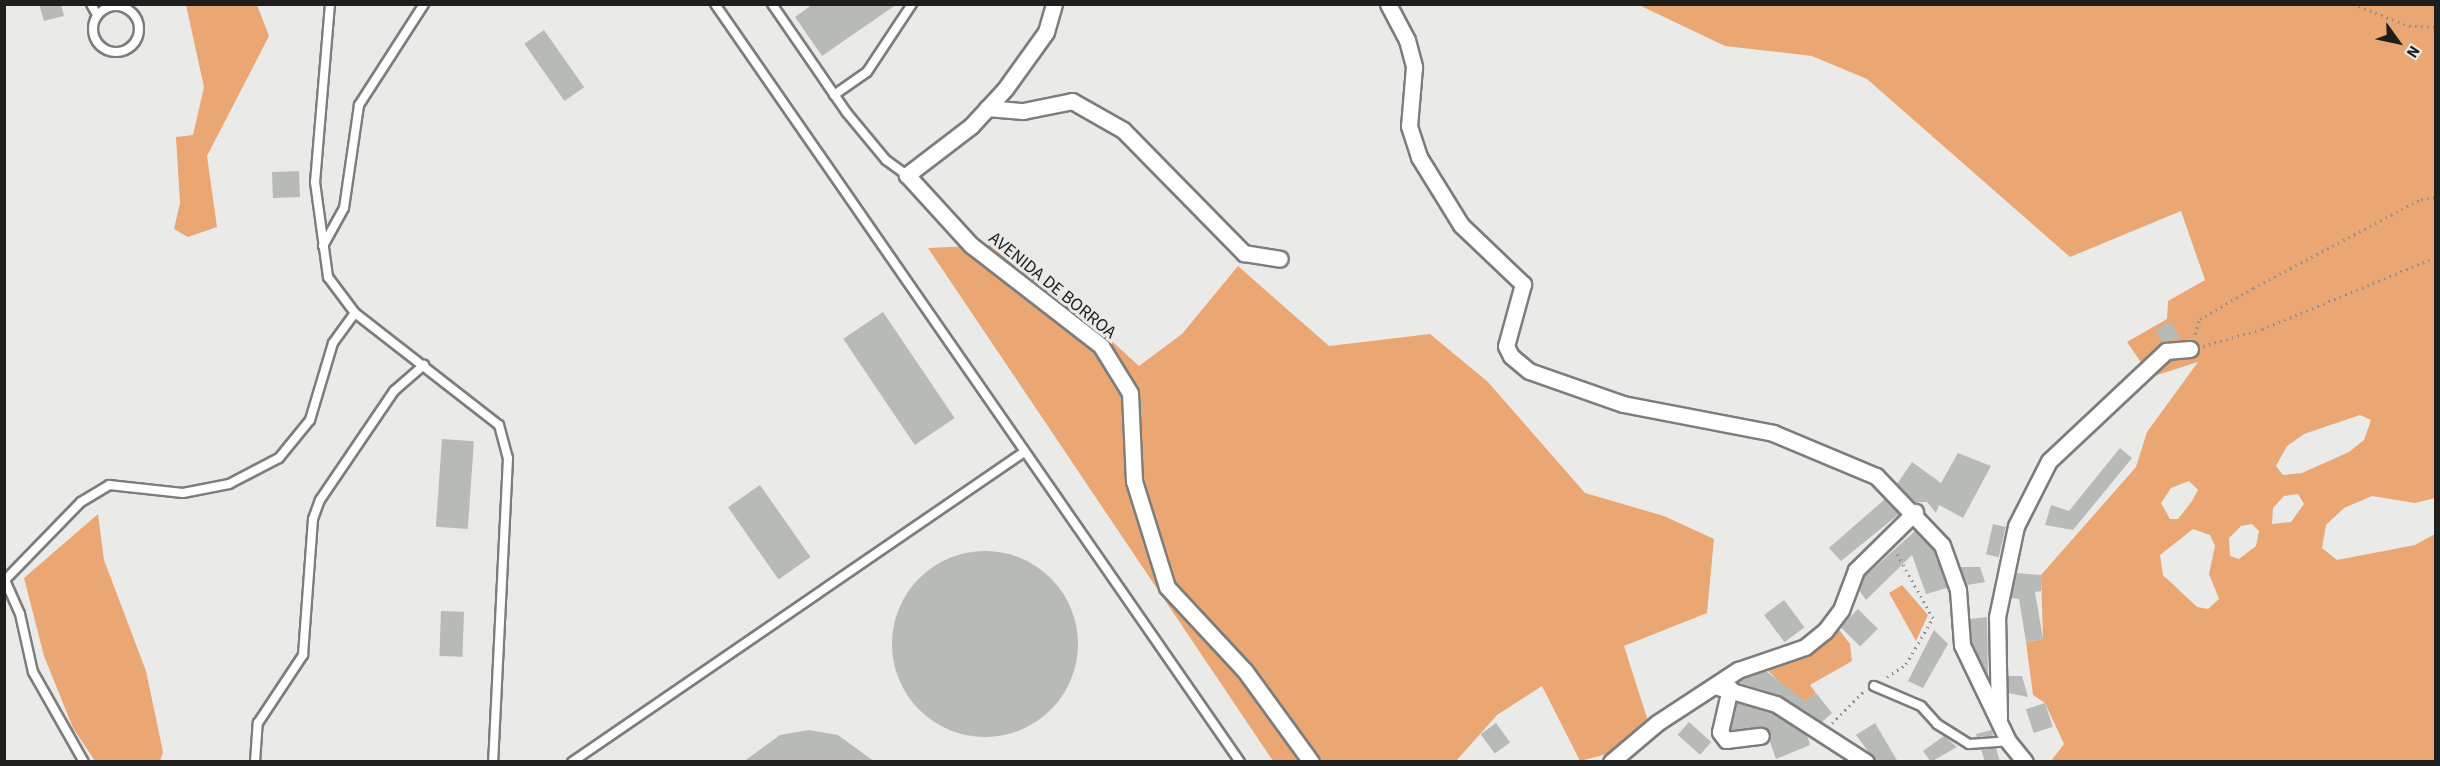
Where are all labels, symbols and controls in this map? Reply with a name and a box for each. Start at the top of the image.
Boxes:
north arrow [2368,12,2428,72]
text: N [2401,41,2425,62]
street label: AVENIDA DE BORROA [984,228,1120,344]

